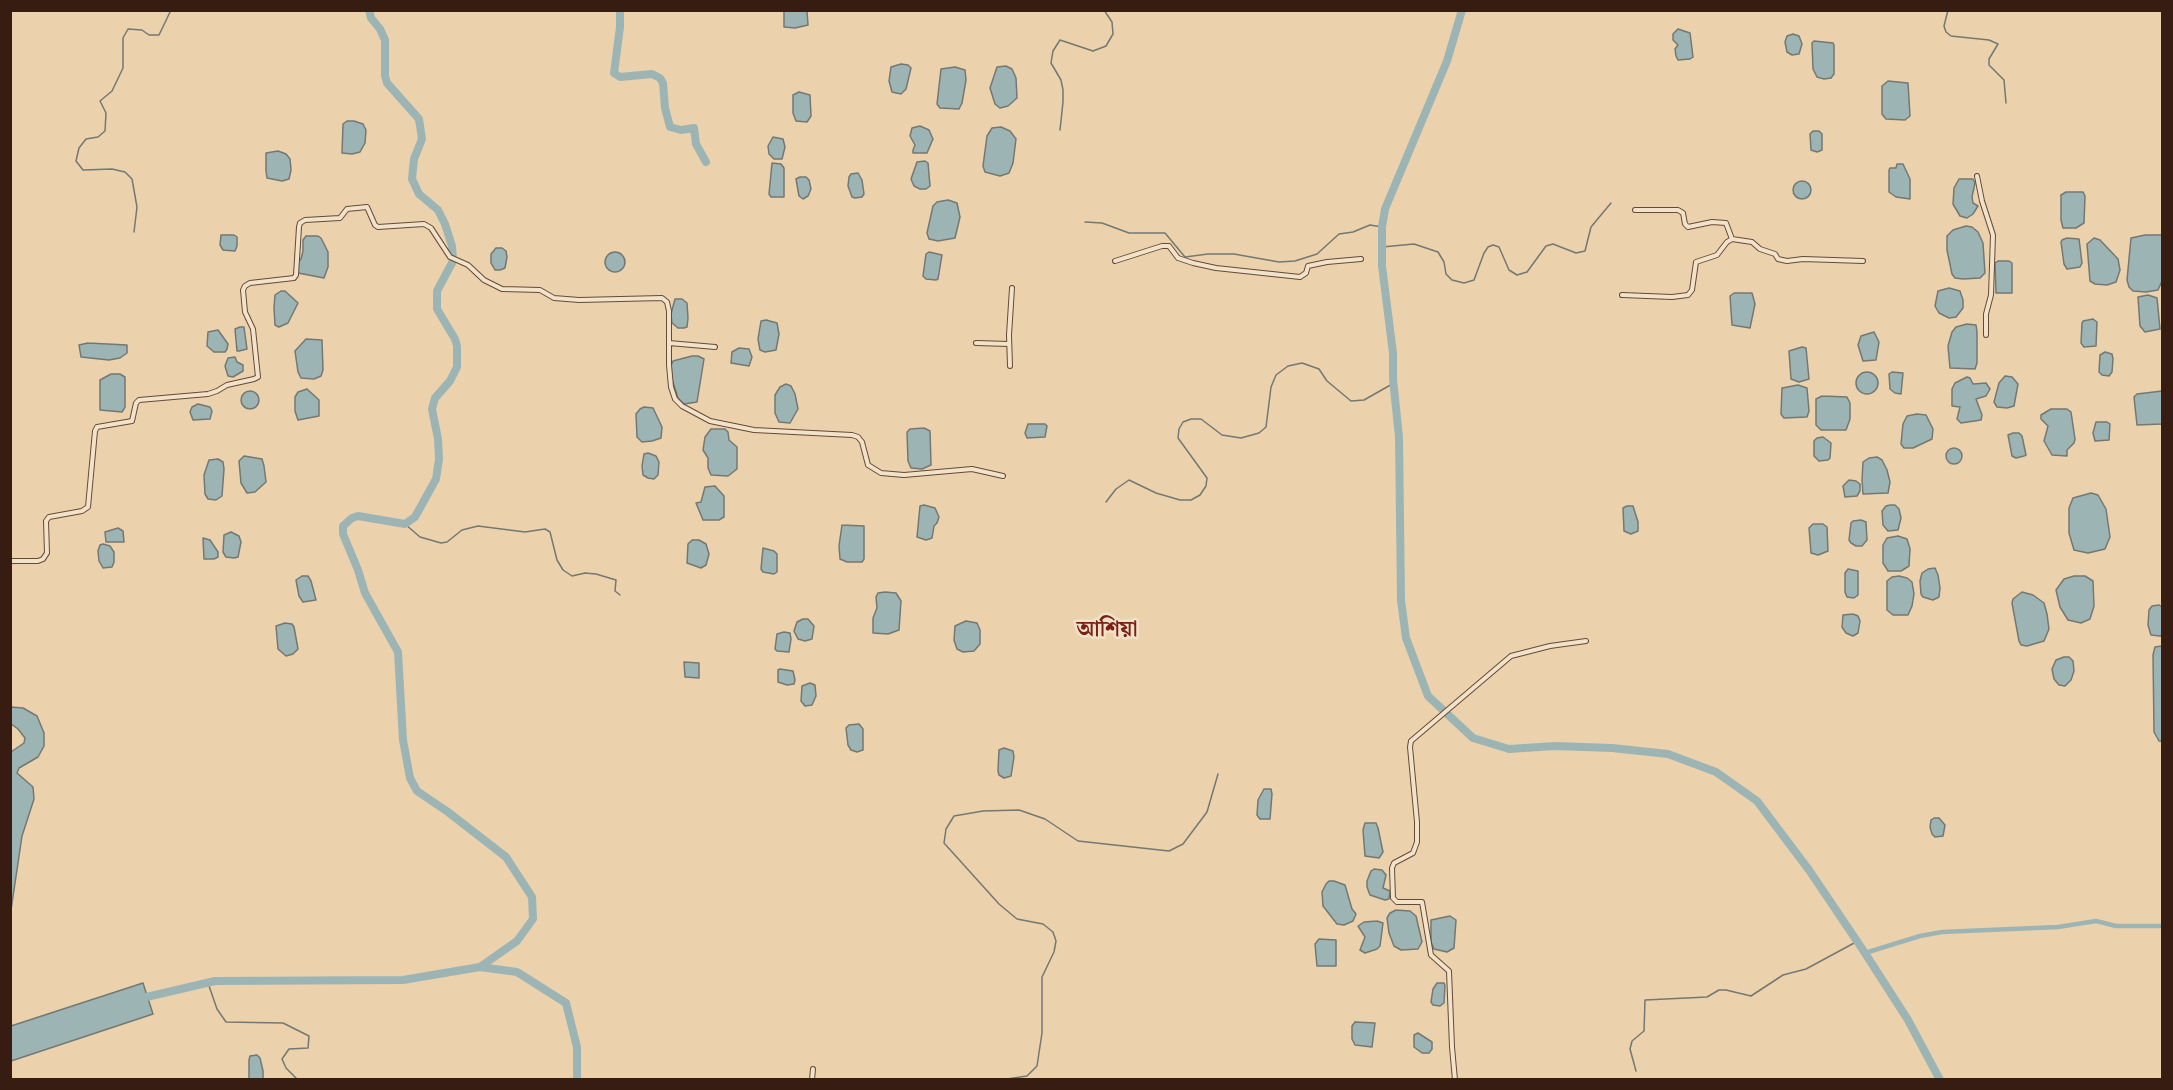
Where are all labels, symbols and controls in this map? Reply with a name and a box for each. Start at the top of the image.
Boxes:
district label: আশিয়া [1076,618,1138,644]

